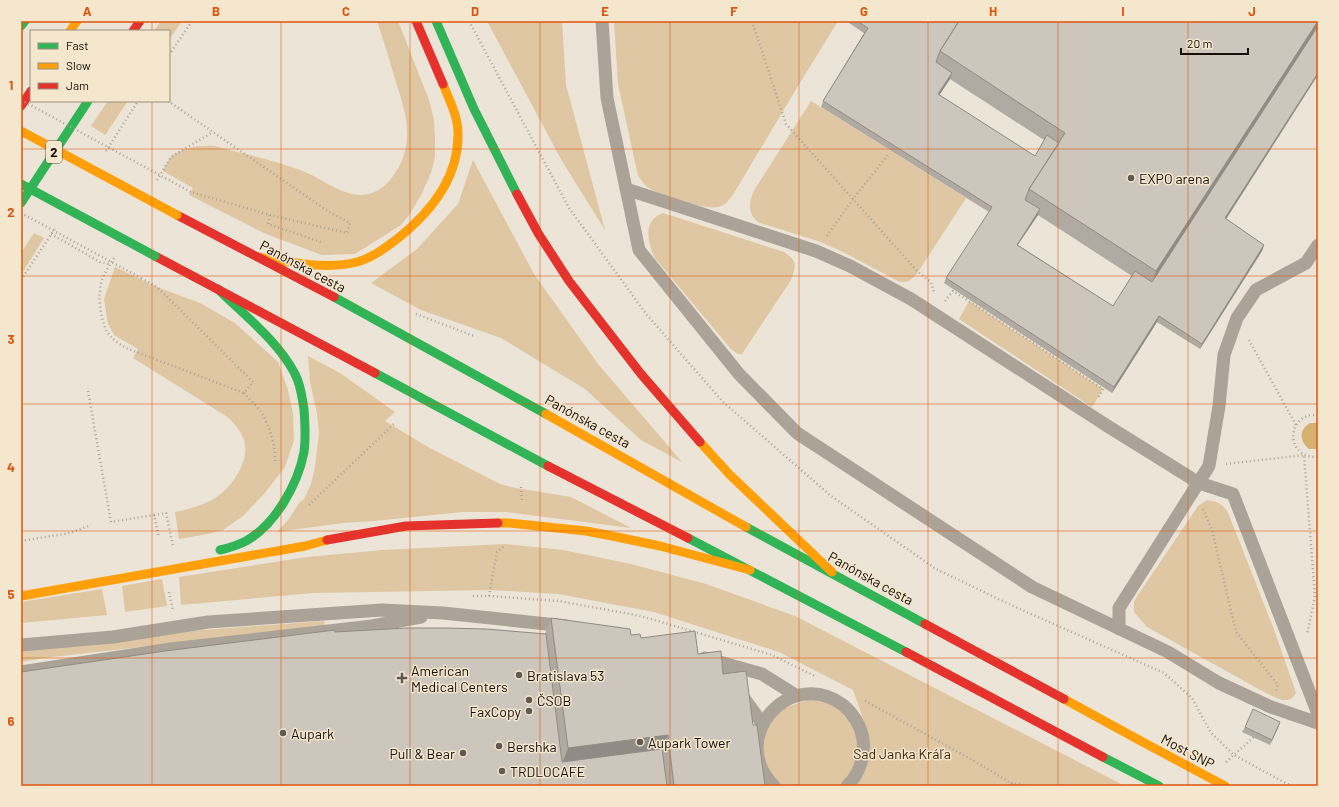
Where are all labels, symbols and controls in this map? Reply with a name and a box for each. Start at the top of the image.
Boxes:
text: A [83,3,92,19]
text: B [212,3,220,19]
text: C [342,3,350,19]
text: D [471,3,479,19]
text: E [601,3,609,19]
text: F [730,3,738,19]
text: G [860,3,868,19]
text: H [989,3,997,19]
text: I [1121,3,1125,19]
text: J [1248,3,1256,19]
legend [30,30,170,102]
scale bar [1181,30,1248,56]
text: 20 m [1187,36,1213,50]
text: Fast [66,38,89,52]
text: Slow [66,58,91,72]
text: 1 [9,77,13,93]
text: Jam [66,78,89,92]
road number: 2 [46,141,62,163]
place label: EXPO arena [1139,170,1210,187]
marker: EXPO arena [1126,173,1136,183]
text: 2 [7,204,15,220]
street label: Panónska cesta [257,236,349,296]
text: 3 [7,331,15,347]
street label: Panónska cesta [542,391,634,451]
text: 4 [7,459,15,475]
street label: Panónska cesta [825,548,917,608]
text: 5 [7,586,15,602]
place label: American Medical Centers [411,662,508,695]
place label: Bratislava 53 [527,667,605,684]
marker: Bratislava 53 [514,670,524,680]
marker: American Medical Centers [396,672,408,684]
place label: ČSOB [537,692,571,709]
marker: ČSOB [524,695,534,705]
place label: FaxCopy [469,703,522,720]
marker: FaxCopy [524,706,534,716]
text: 6 [8,713,15,729]
place label: Aupark [291,725,334,742]
marker: Aupark [278,728,288,738]
street label: Most SNP [1158,730,1218,772]
place label: Aupark Tower [648,734,731,751]
marker: Aupark Tower [635,737,645,747]
place label: Bershka [507,738,557,755]
marker: Bershka [494,741,504,751]
place label: Pull & Bear [390,745,455,762]
park label: Sad Janka Kráľa [853,745,951,762]
marker: Pull & Bear [458,748,468,758]
place label: TRDLOCAFE [510,763,585,780]
marker: TRDLOCAFE [497,766,507,776]

